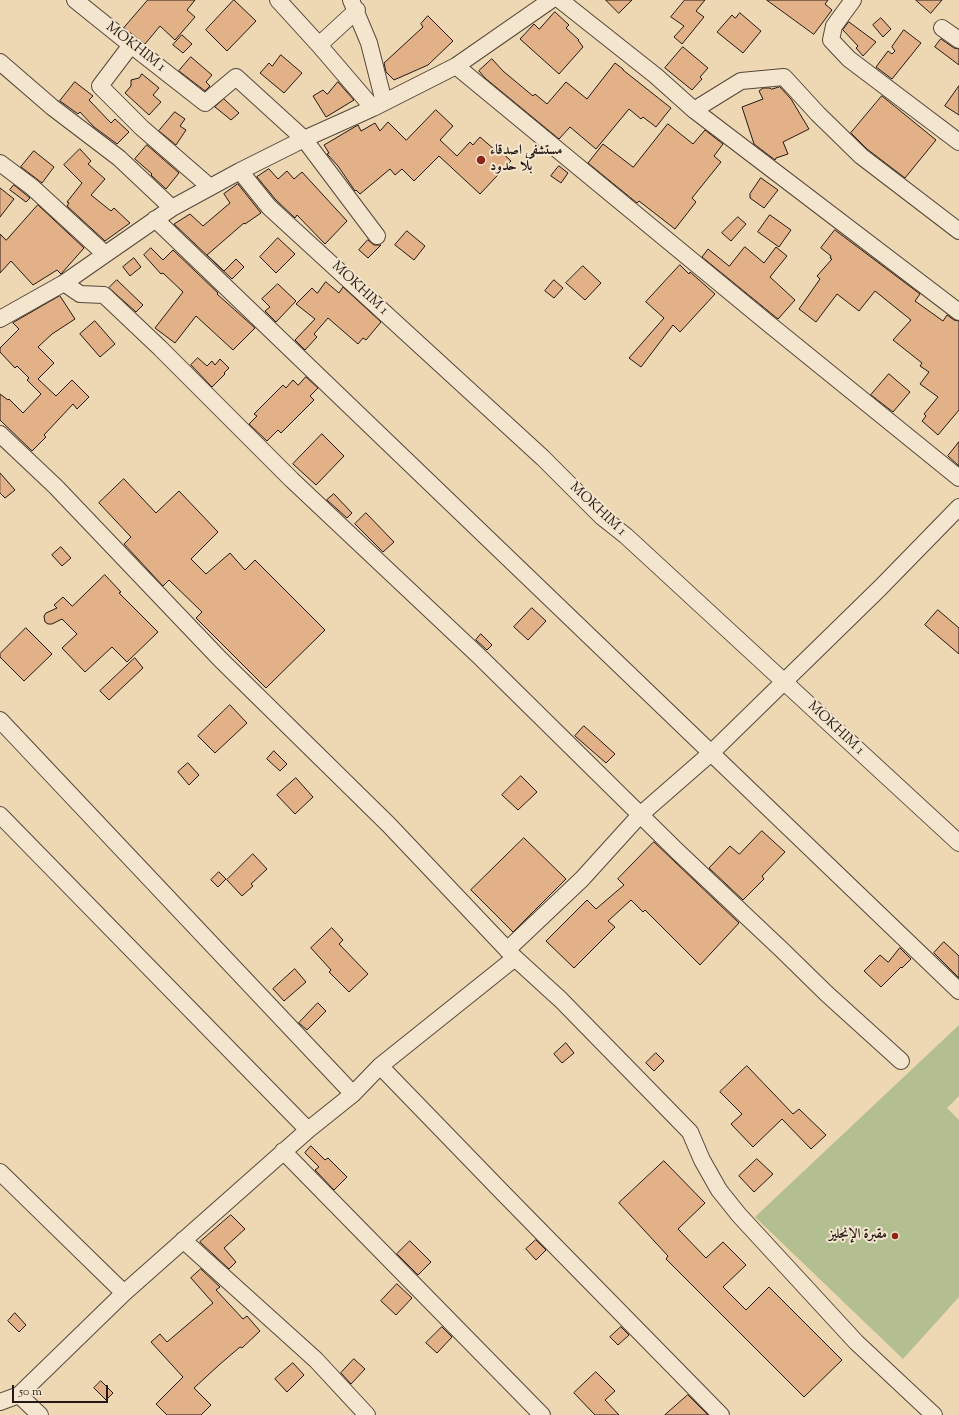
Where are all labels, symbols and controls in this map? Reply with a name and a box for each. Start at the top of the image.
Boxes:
street label: MOKHIM 1 [102,20,168,76]
place label: مستشفى اصدقاء بلا حدود [490,144,562,176]
marker: مستشفى اصدقاء بلا حدود [475,154,487,166]
street label: MOKHIM 1 [327,259,391,319]
street label: MOKHIM 1 [565,480,629,540]
street label: MOKHIM 1 [803,699,867,759]
place label: مقبرة الإنجليز [829,1228,887,1244]
marker: مقبرة الإنجليز [890,1231,900,1241]
scale bar [14,1377,110,1403]
text: 50 m [19,1383,42,1401]

